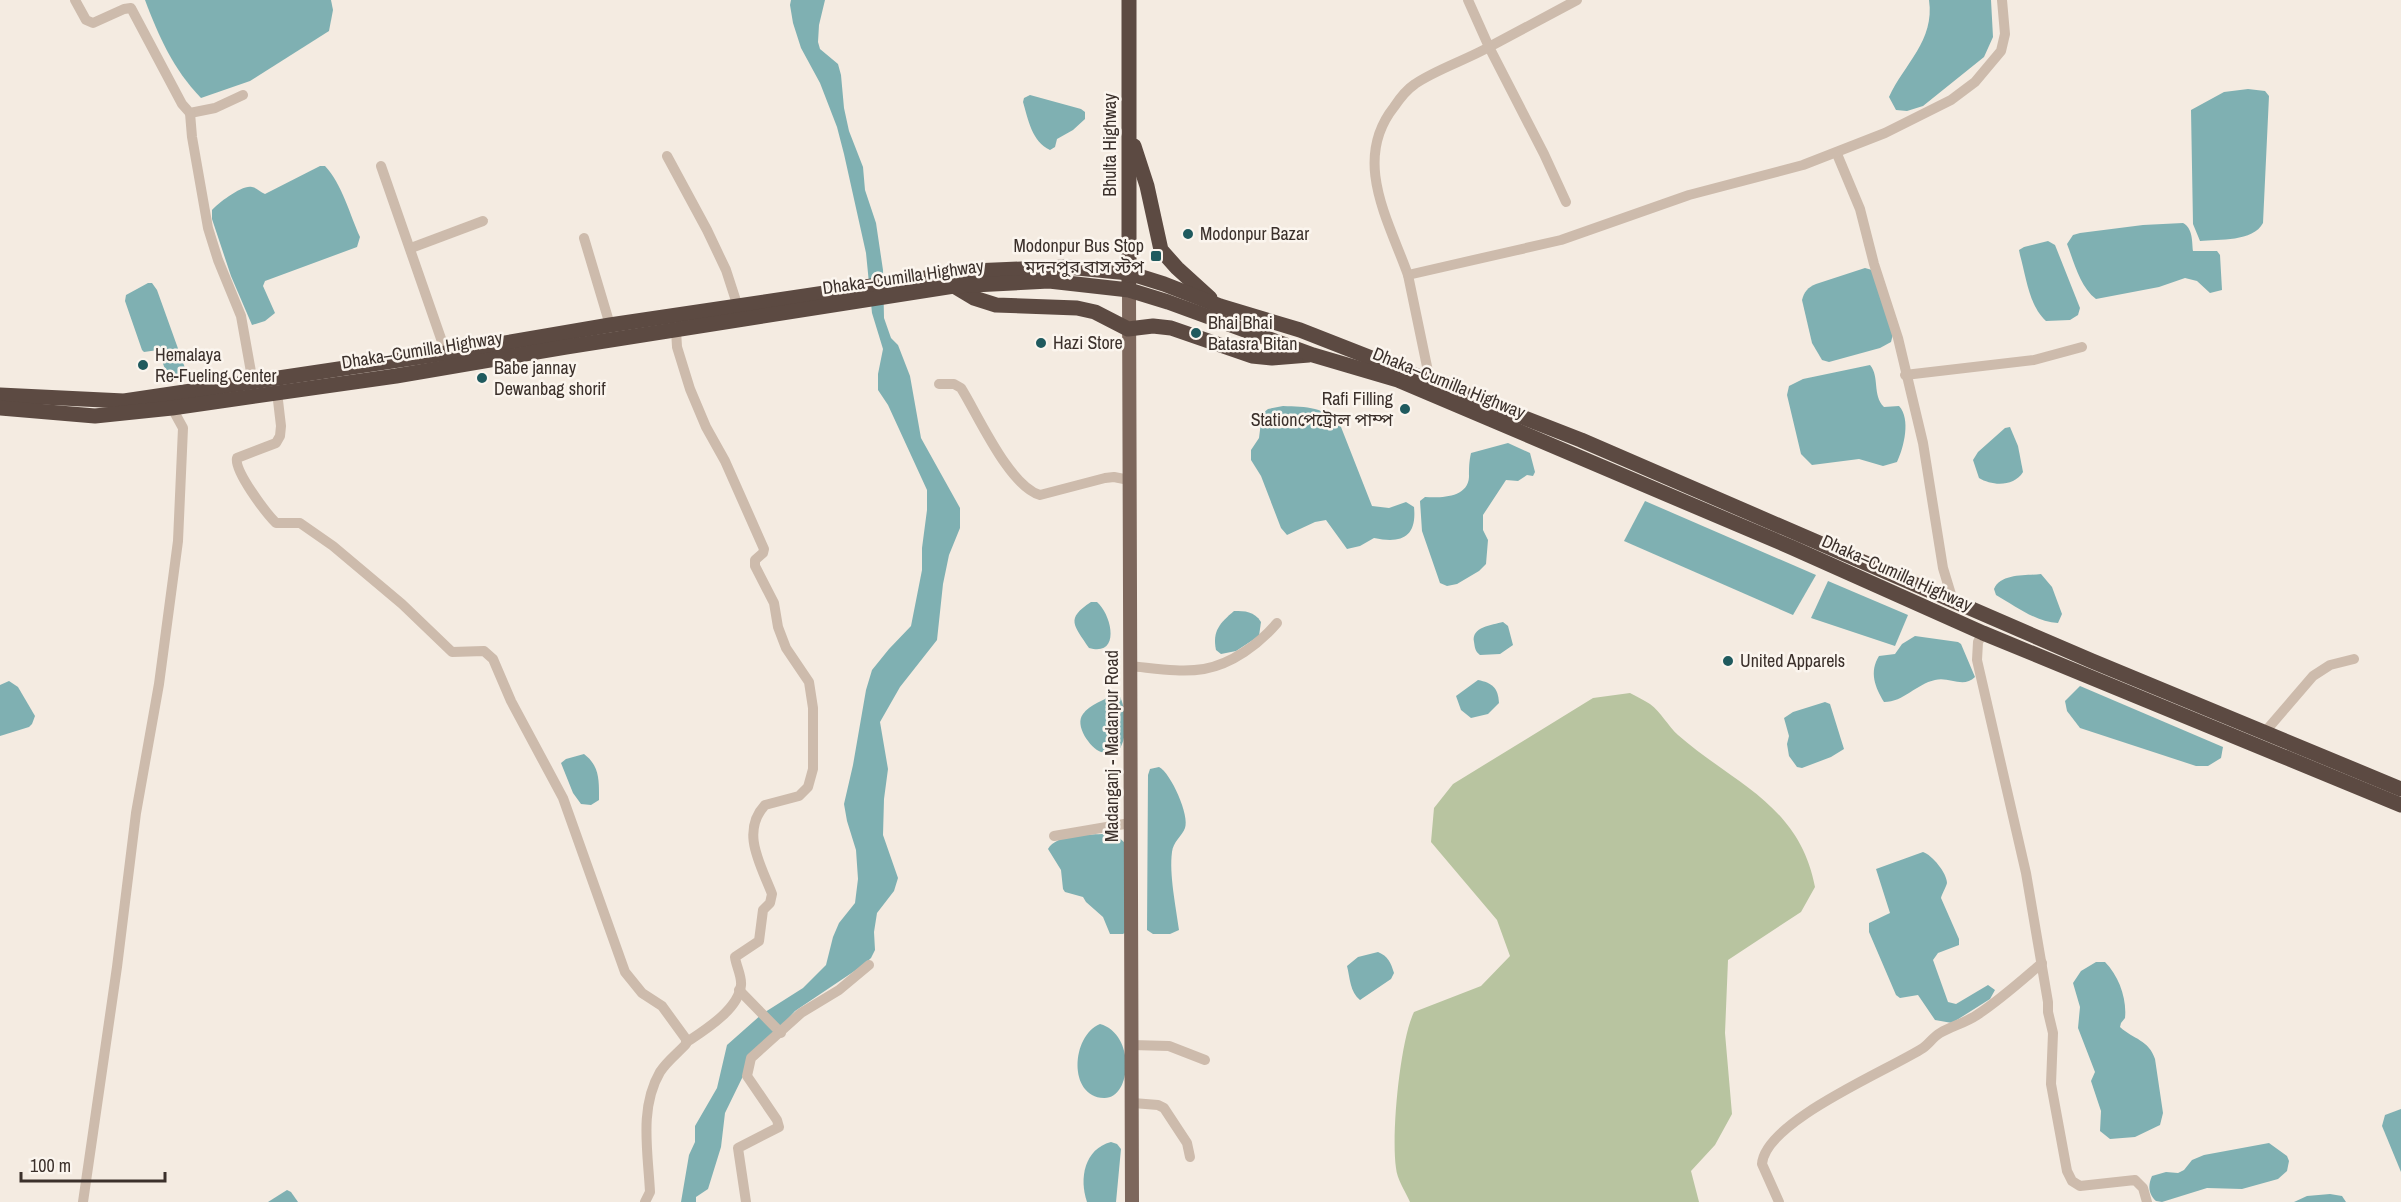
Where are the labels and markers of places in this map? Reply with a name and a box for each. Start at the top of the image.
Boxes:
place label: Modonpur Bazar [1200,221,1309,246]
marker: Modonpur Bazar [1181,227,1195,241]
place label: Modonpur Bus Stop মদনপুর বাস স্টপ [1014,233,1145,279]
marker: Modonpur Bus Stop মদনপুর বাস স্টপ [1149,249,1163,263]
place label: Bhai Bhai Batasra Bitan [1208,310,1297,356]
marker: Bhai Bhai Batasra Bitan [1189,326,1203,340]
place label: Hazi Store [1053,330,1123,355]
marker: Hazi Store [1034,336,1048,350]
place label: Hemalaya Re-Fueling Center [155,342,276,388]
place label: Babe jannay Dewanbag shorif [494,355,606,401]
marker: Hemalaya Re-Fueling Center [136,358,150,372]
marker: Babe jannay Dewanbag shorif [475,371,489,385]
place label: Rafi Filling Stationপেট্রোল পাম্প [1251,386,1394,432]
marker: Rafi Filling Stationপেট্রোল পাম্প [1398,402,1412,416]
place label: United Apparels [1740,648,1845,673]
marker: United Apparels [1721,654,1735,668]

